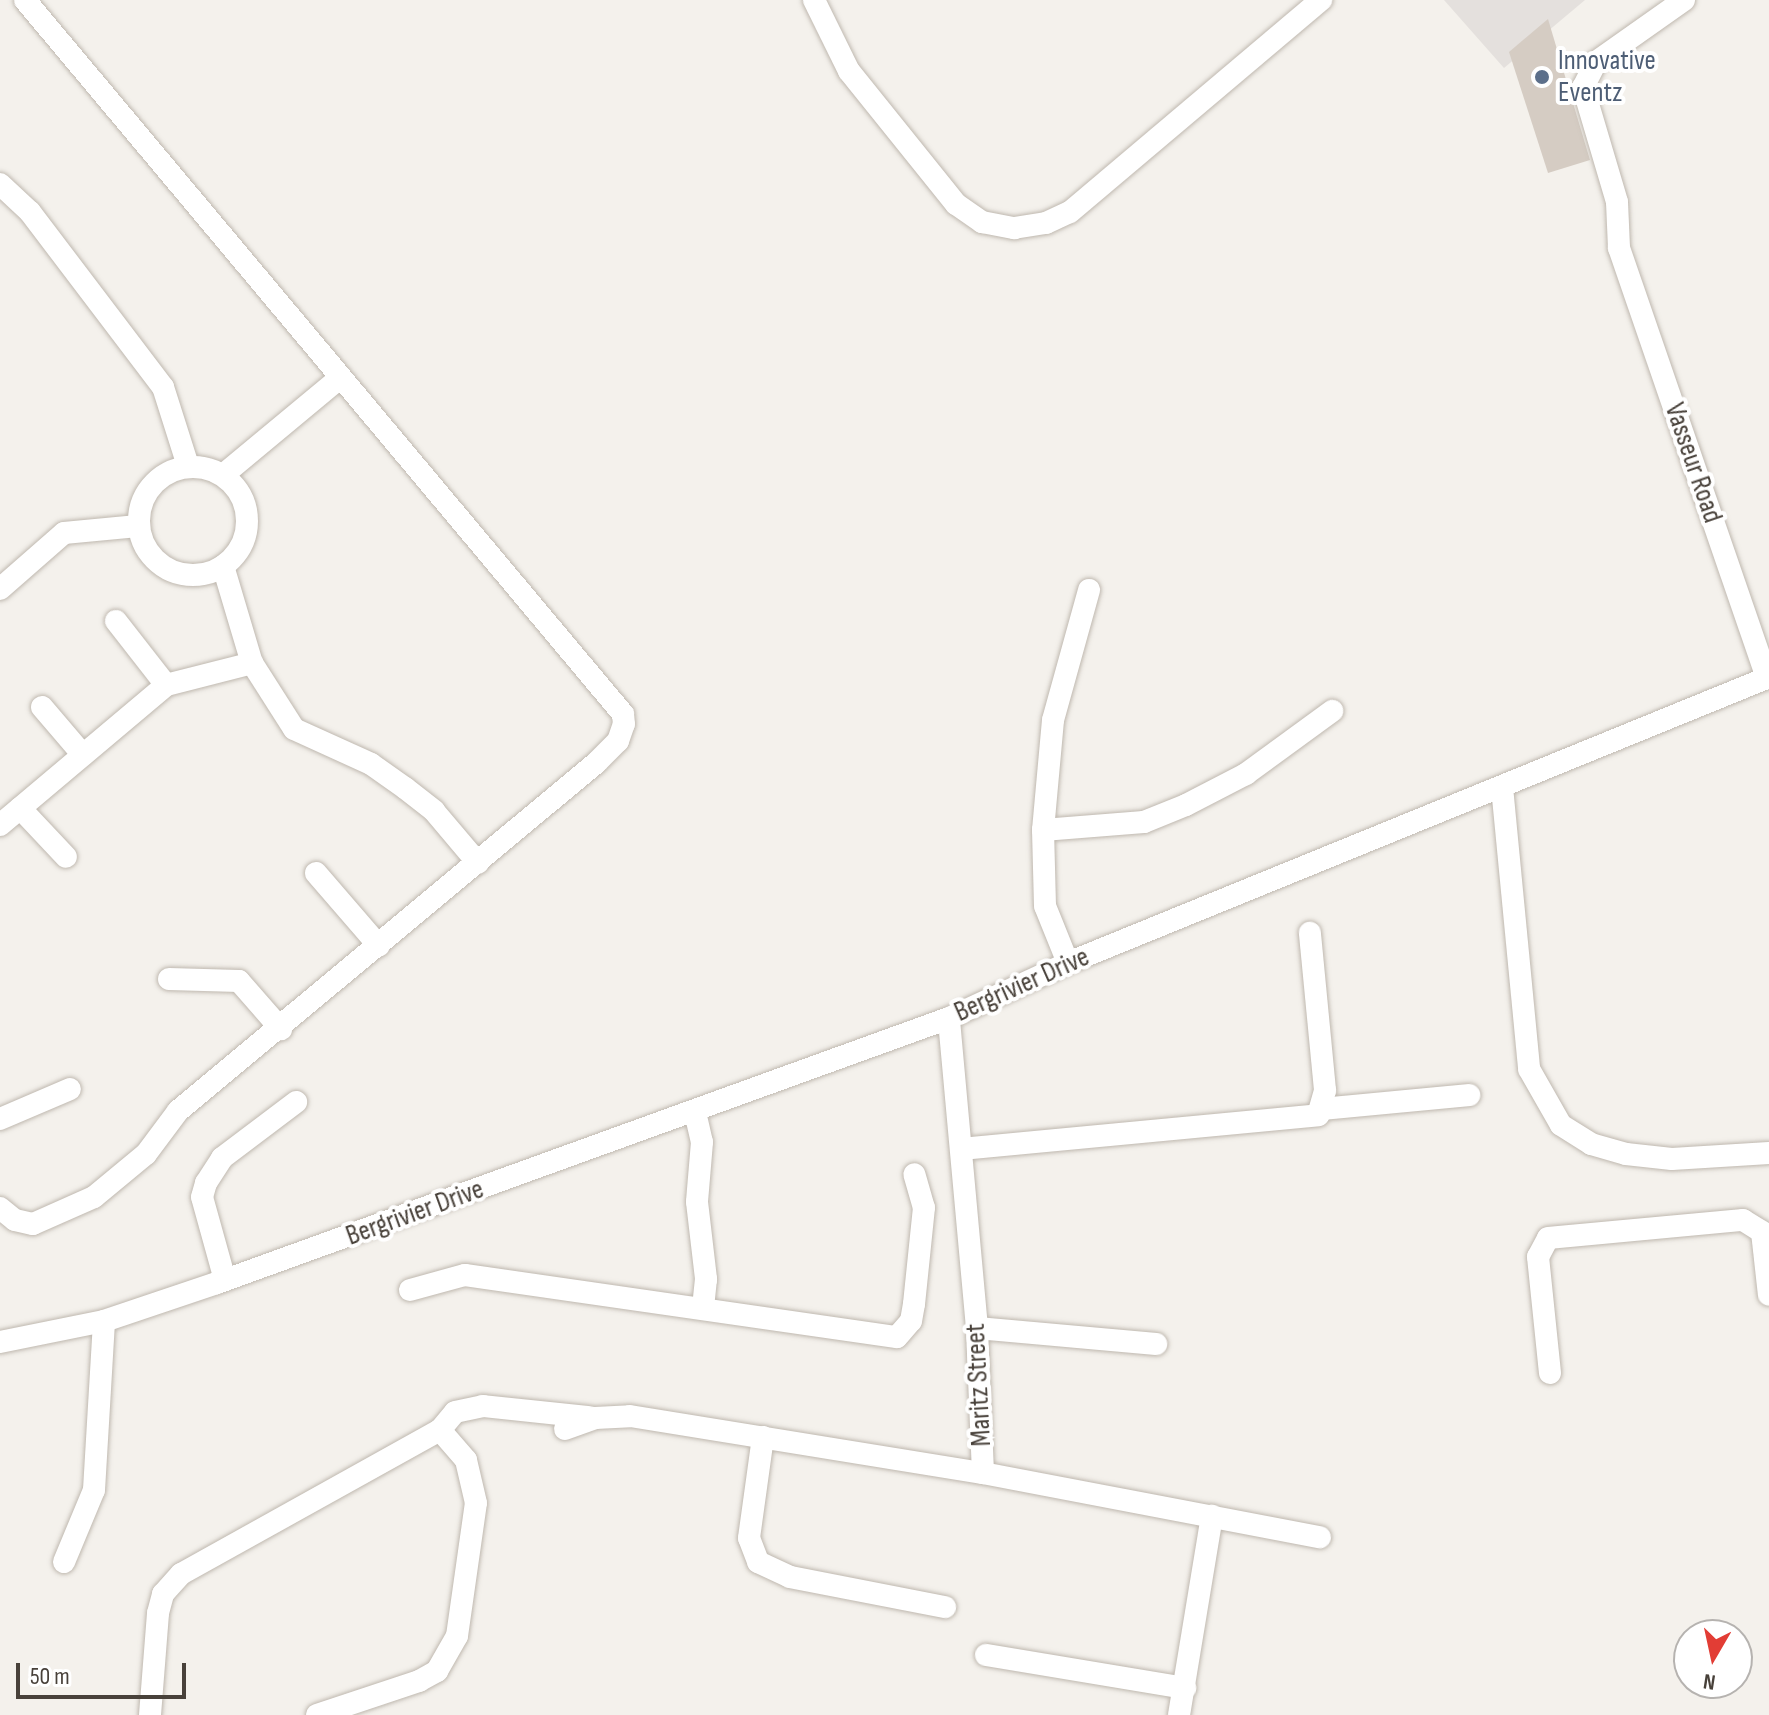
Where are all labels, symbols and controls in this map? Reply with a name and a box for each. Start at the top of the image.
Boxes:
place label: Innovative Eventz [1558,44,1656,110]
marker: Innovative Eventz [1533,68,1551,86]
street label: Vasseur Road [1657,399,1729,527]
street label: Bergrivier Drive [949,940,1095,1030]
street label: Bergrivier Drive [342,1173,488,1253]
street label: Maritz Street [959,1323,999,1447]
north arrow [1673,1619,1753,1699]
scale bar [20,1647,190,1697]
text: 50 m [30,1662,70,1691]
text: N [1702,1667,1717,1695]

